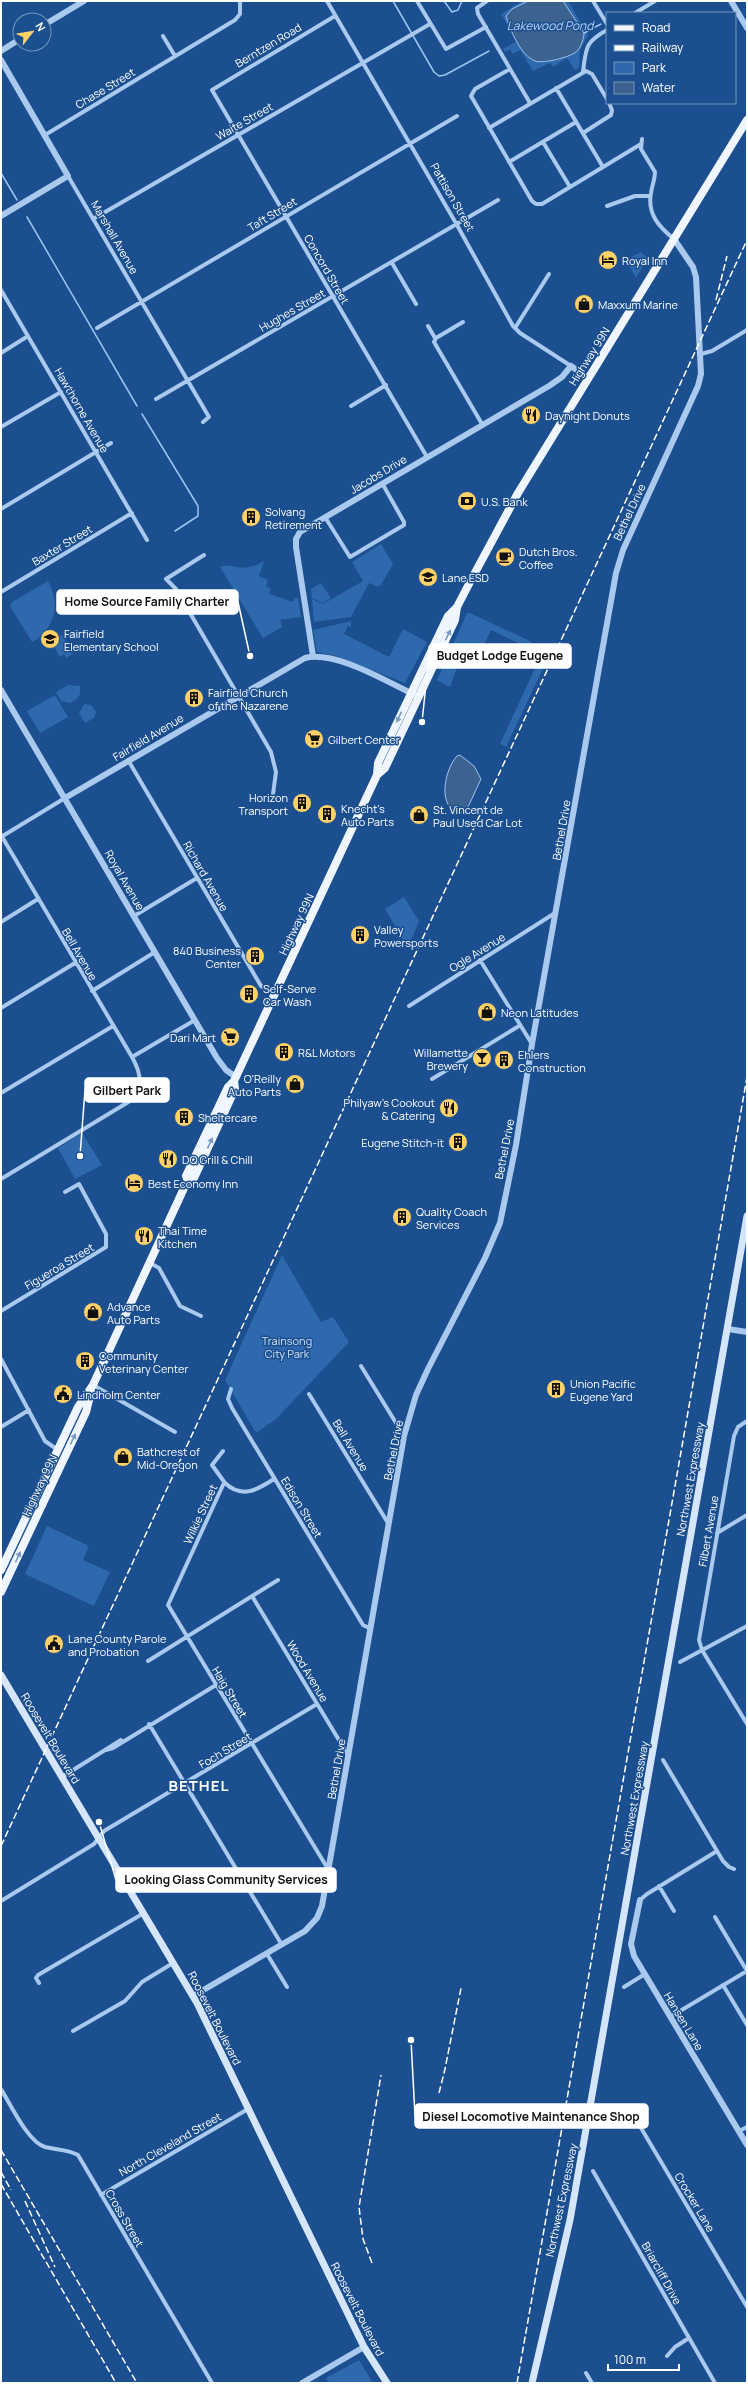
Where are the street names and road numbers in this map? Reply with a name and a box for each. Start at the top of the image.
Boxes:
street label: Berntzen Road [232,19,304,71]
street label: Chase Street [72,64,138,112]
street label: Waite Street [213,99,275,143]
street label: Pattison Street [427,160,479,234]
street label: Taft Street [245,193,299,235]
street label: Marshall Avenue [88,198,142,277]
street label: Concord Street [301,231,353,307]
street label: Hughes Street [256,285,328,335]
street label: Highway 99N [565,324,613,388]
street label: Hawthorne Avenue [51,365,113,456]
street label: Jacobs Drive [347,451,410,497]
street label: Bethel Drive [609,481,649,543]
street label: Baxter Street [29,521,95,569]
street label: Fairfield Avenue [110,710,187,764]
street label: Bethel Drive [548,798,574,861]
street label: Richard Avenue [180,838,232,914]
street label: Royal Avenue [102,847,149,913]
street label: Highway 99N [275,891,317,957]
street label: Bell Avenue [59,925,101,983]
street label: Ogle Avenue [446,929,508,975]
street label: Bethel Drive [491,1117,517,1180]
street label: Figueroa Street [21,1239,97,1293]
street label: Bell Avenue [330,1416,373,1474]
street label: Bethel Drive [380,1418,406,1481]
street label: Northwest Expressway [673,1420,707,1537]
street label: Highway 99N [18,1452,60,1518]
street label: Edison Street [278,1474,326,1540]
street label: Wilkie Street [180,1482,220,1546]
street label: Filbert Avenue [694,1494,722,1568]
street label: Wood Avenue [284,1638,332,1705]
street label: Haig Street [209,1664,251,1720]
street label: Roosevelt Boulevard [18,1690,84,1786]
street label: Foch Street [196,1728,254,1772]
street label: Bethel Drive [323,1737,349,1800]
street label: Northwest Expressway [617,1739,651,1856]
street label: Roosevelt Boulevard [185,1969,245,2067]
street label: Hansen Lane [661,1989,708,2053]
street label: North Cleveland Street [116,2109,224,2179]
street label: Northwest Expressway [542,2142,580,2258]
street label: Crocker Lane [671,2169,719,2235]
street label: Cross Street [102,2186,148,2250]
street label: Briarcliff Drive [639,2239,686,2308]
street label: Roosevelt Boulevard [328,2260,388,2358]

